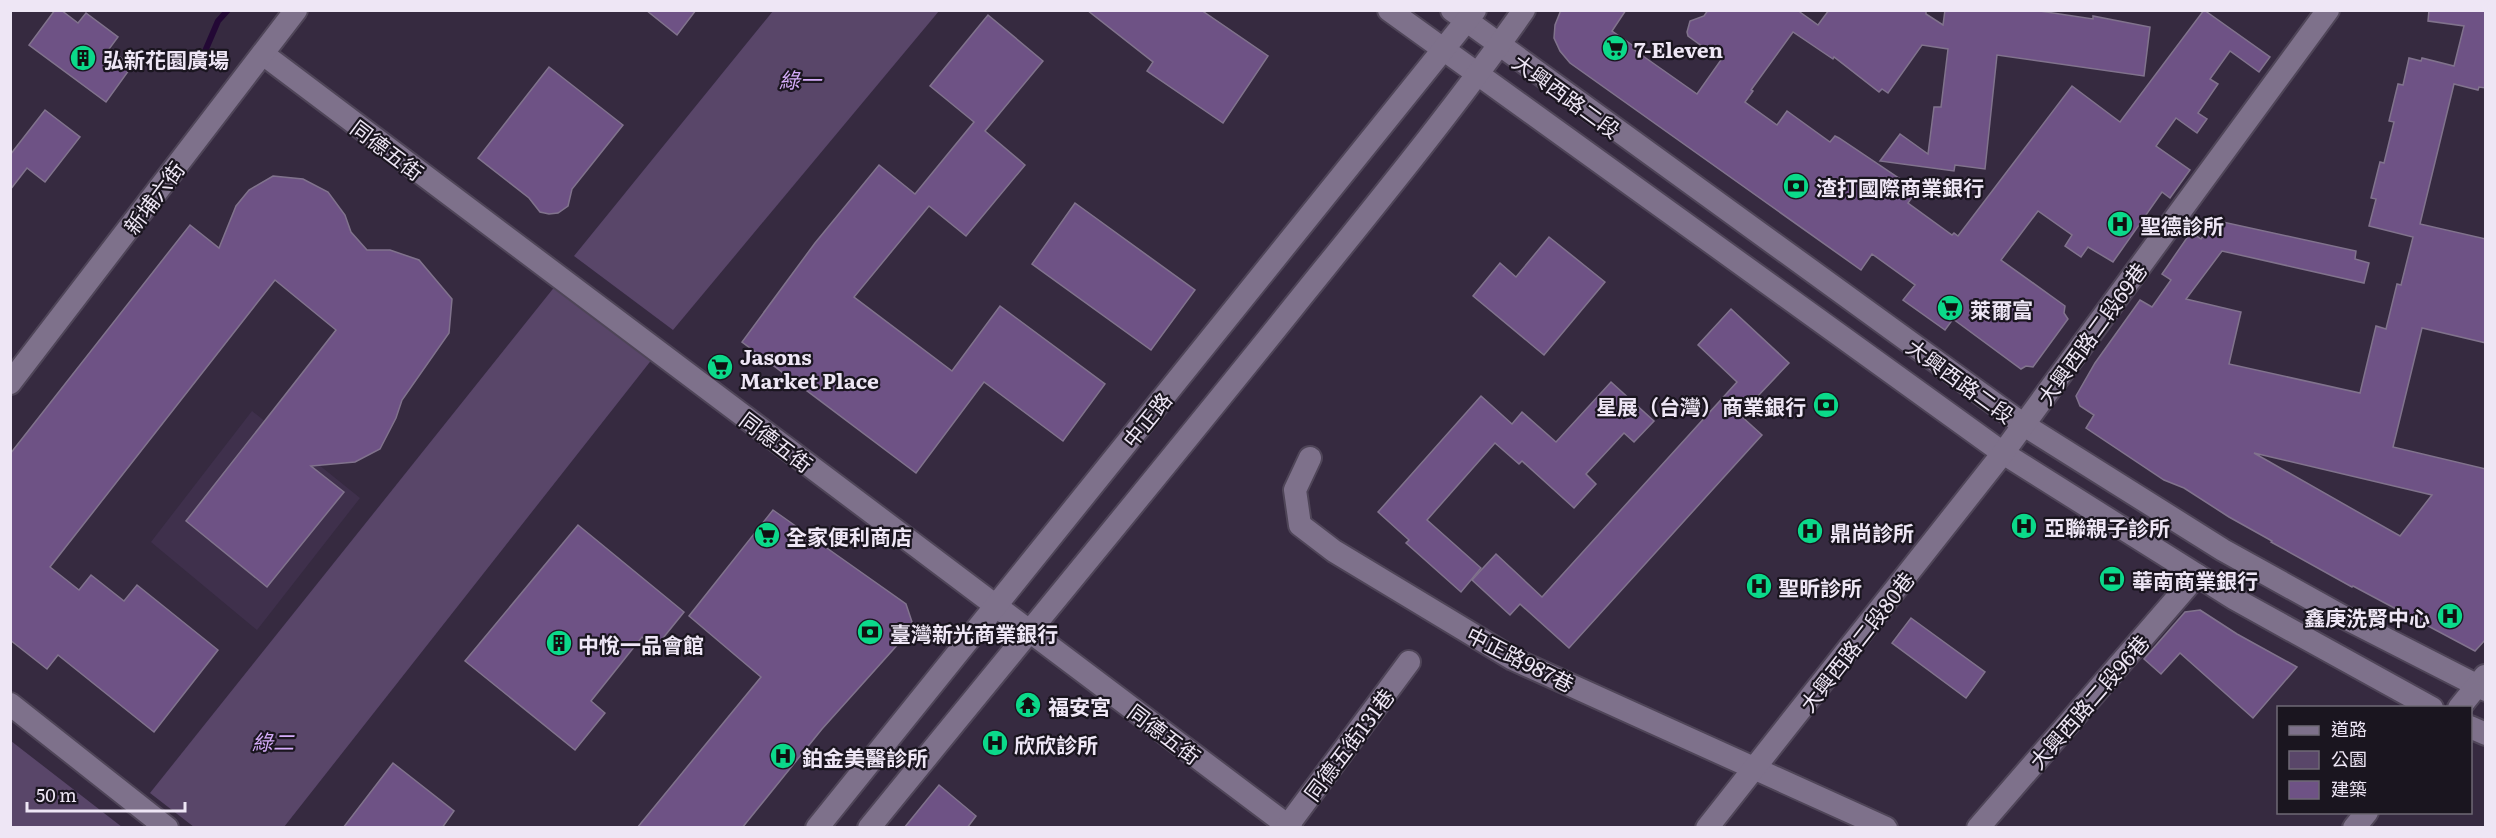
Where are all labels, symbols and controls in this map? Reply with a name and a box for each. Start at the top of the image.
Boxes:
supermarket icon: 7-Eleven [1600,33,1630,63]
place label: 7-Eleven [1634,33,1723,64]
building icon: 弘新花園廣場 [68,43,98,73]
place label: 弘新花園廣場 [103,43,229,74]
street label: 大興西路二段 [1507,45,1627,145]
park label: 綠一 [779,63,823,94]
street label: 同德五街 [345,111,431,187]
street label: 新埔六街 [115,154,191,240]
bank icon: 渣打國際商業銀行 [1781,171,1811,201]
place label: 渣打國際商業銀行 [1816,171,1984,202]
hospital icon: 聖德診所 [2105,209,2135,239]
place label: 聖德診所 [2140,209,2224,240]
street label: 大興西路二段69巷 [2029,255,2153,411]
supermarket icon: 萊爾富 [1935,293,1965,323]
place label: 萊爾富 [1970,293,2033,324]
street label: 大興西路二段 [1901,330,2021,430]
place label: Jasons Market Place [740,340,879,395]
supermarket icon: Jasons Market Place [705,352,735,382]
street label: 中正路 [1114,385,1178,453]
place label: 星展（台灣）商業銀行 [1596,390,1806,421]
bank icon: 星展（台灣）商業銀行 [1811,390,1841,420]
street label: 同德五街 [734,403,820,479]
hospital icon: 亞聯親子診所 [2009,511,2039,541]
place label: 亞聯親子診所 [2044,511,2170,542]
hospital icon: 鼎尚診所 [1795,516,1825,546]
place label: 鼎尚診所 [1830,516,1914,547]
supermarket icon: 全家便利商店 [752,520,782,550]
place label: 全家便利商店 [786,520,912,551]
street label: 大興西路二段80巷 [1791,564,1921,718]
bank icon: 華南商業銀行 [2097,564,2127,594]
place label: 華南商業銀行 [2132,564,2258,595]
hospital icon: 聖昕診所 [1744,571,1774,601]
place label: 聖昕診所 [1778,571,1862,602]
place label: 鑫庚洗腎中心 [2304,601,2430,632]
hospital icon: 鑫庚洗腎中心 [2435,601,2465,631]
bank icon: 臺灣新光商業銀行 [855,617,885,647]
place label: 臺灣新光商業銀行 [890,617,1058,648]
street label: 中正路987巷 [1462,618,1580,698]
street label: 大興西路二段96巷 [2021,627,2155,775]
building icon: 中悅一品會館 [544,628,574,658]
place label: 中悅一品會館 [578,628,704,659]
street label: 同德五街131巷 [1295,681,1401,807]
temple icon: 福安宮 [1013,690,1043,720]
place label: 福安宮 [1048,690,1111,721]
street label: 同德五街 [1122,695,1208,771]
legend [2277,706,2472,814]
text: 道路 [2331,715,2367,742]
park label: 綠二 [252,725,295,756]
hospital icon: 欣欣診所 [980,728,1010,758]
place label: 欣欣診所 [1014,728,1098,759]
hospital icon: 鉑金美醫診所 [768,741,798,771]
place label: 鉑金美醫診所 [802,741,928,772]
text: 公園 [2331,745,2367,772]
scale bar [27,775,184,813]
text: 建築 [2331,775,2367,802]
text: 50 m [36,781,77,808]

